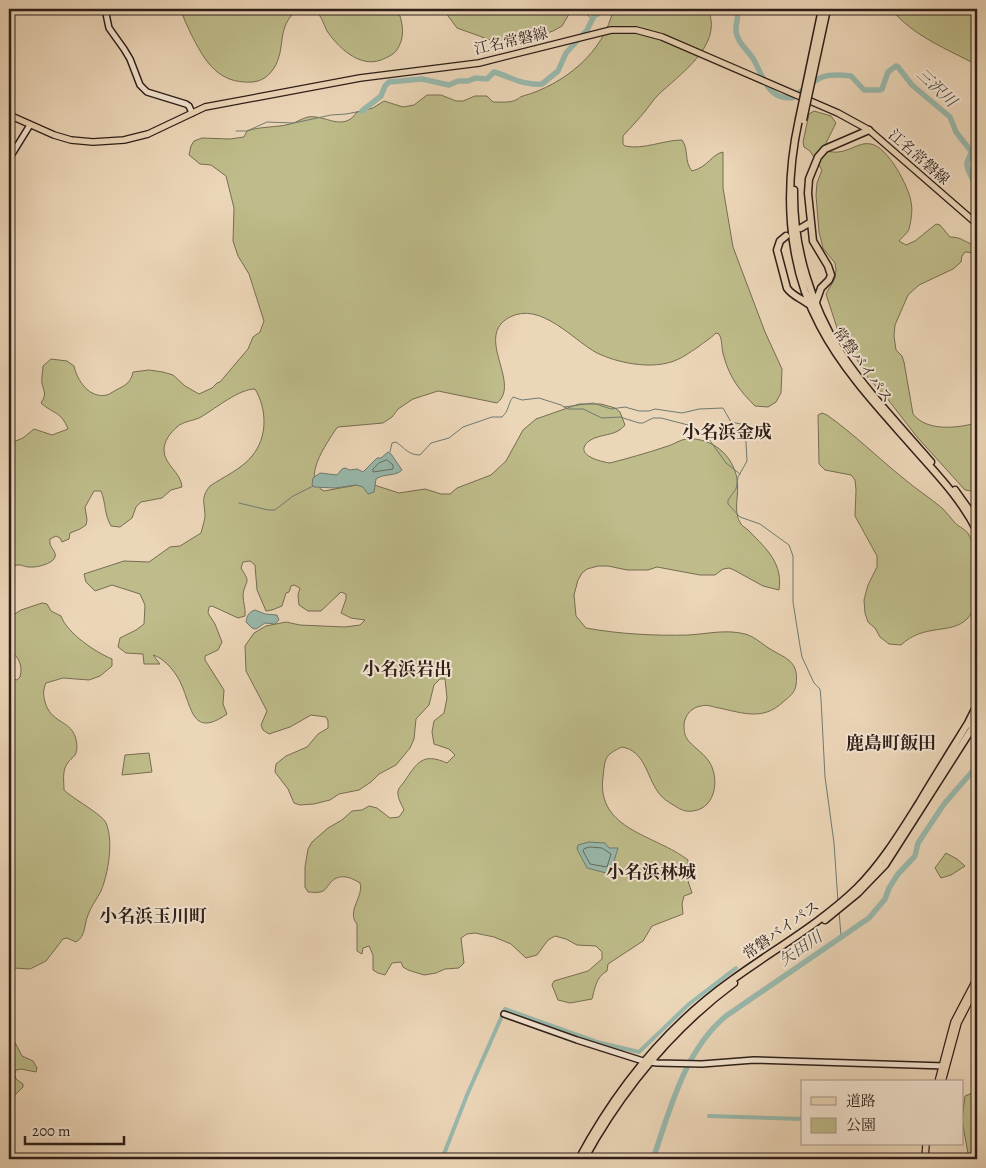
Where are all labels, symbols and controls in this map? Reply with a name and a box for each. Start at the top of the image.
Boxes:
street label: 江名常磐線 [472,23,550,59]
water label: 三沢川 [911,63,963,114]
street label: 江名常磐線 [884,125,954,189]
street label: 常磐バイパス [829,323,897,407]
district label: 小名浜金成 [682,420,772,444]
district label: 小名浜岩出 [362,657,452,681]
district label: 鹿島町飯田 [846,731,936,755]
district label: 小名浜林城 [606,860,696,884]
street label: 常磐バイパス [739,896,823,964]
district label: 小名浜玉川町 [99,904,207,928]
water label: 矢田川 [775,925,828,971]
legend [801,1080,964,1146]
text: 道路 [846,1091,876,1111]
scale bar [25,1113,124,1145]
text: 公園 [846,1115,876,1135]
text: 200 m [32,1121,71,1141]

